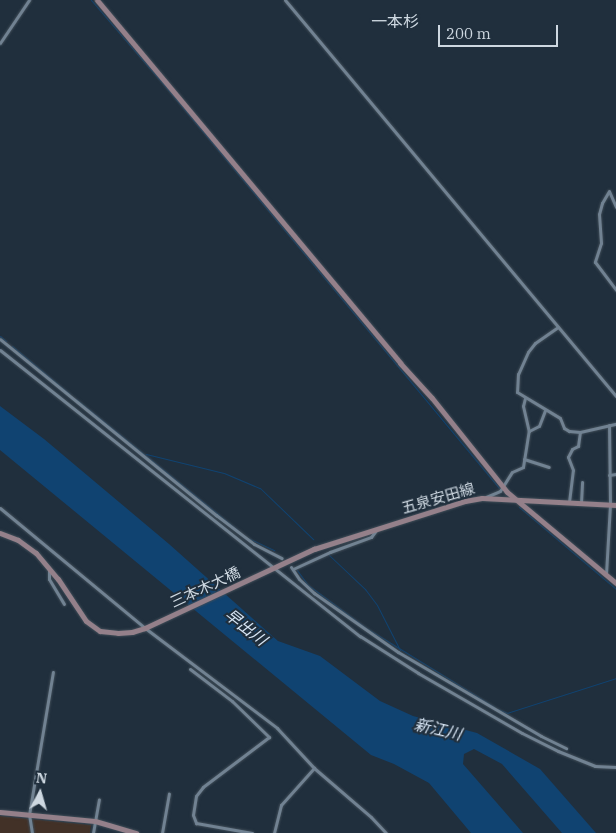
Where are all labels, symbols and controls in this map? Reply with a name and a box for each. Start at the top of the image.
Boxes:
district label: 一本杉 [371,11,419,31]
scale bar [441,15,561,47]
text: 200 m [446,24,491,43]
street label: 五泉安田線 [399,479,477,517]
street label: 三本木大橋 [167,563,243,611]
water label: 早出川 [221,605,271,649]
water label: 新江川 [412,714,464,744]
north arrow [15,768,65,818]
text: N [35,769,48,788]

